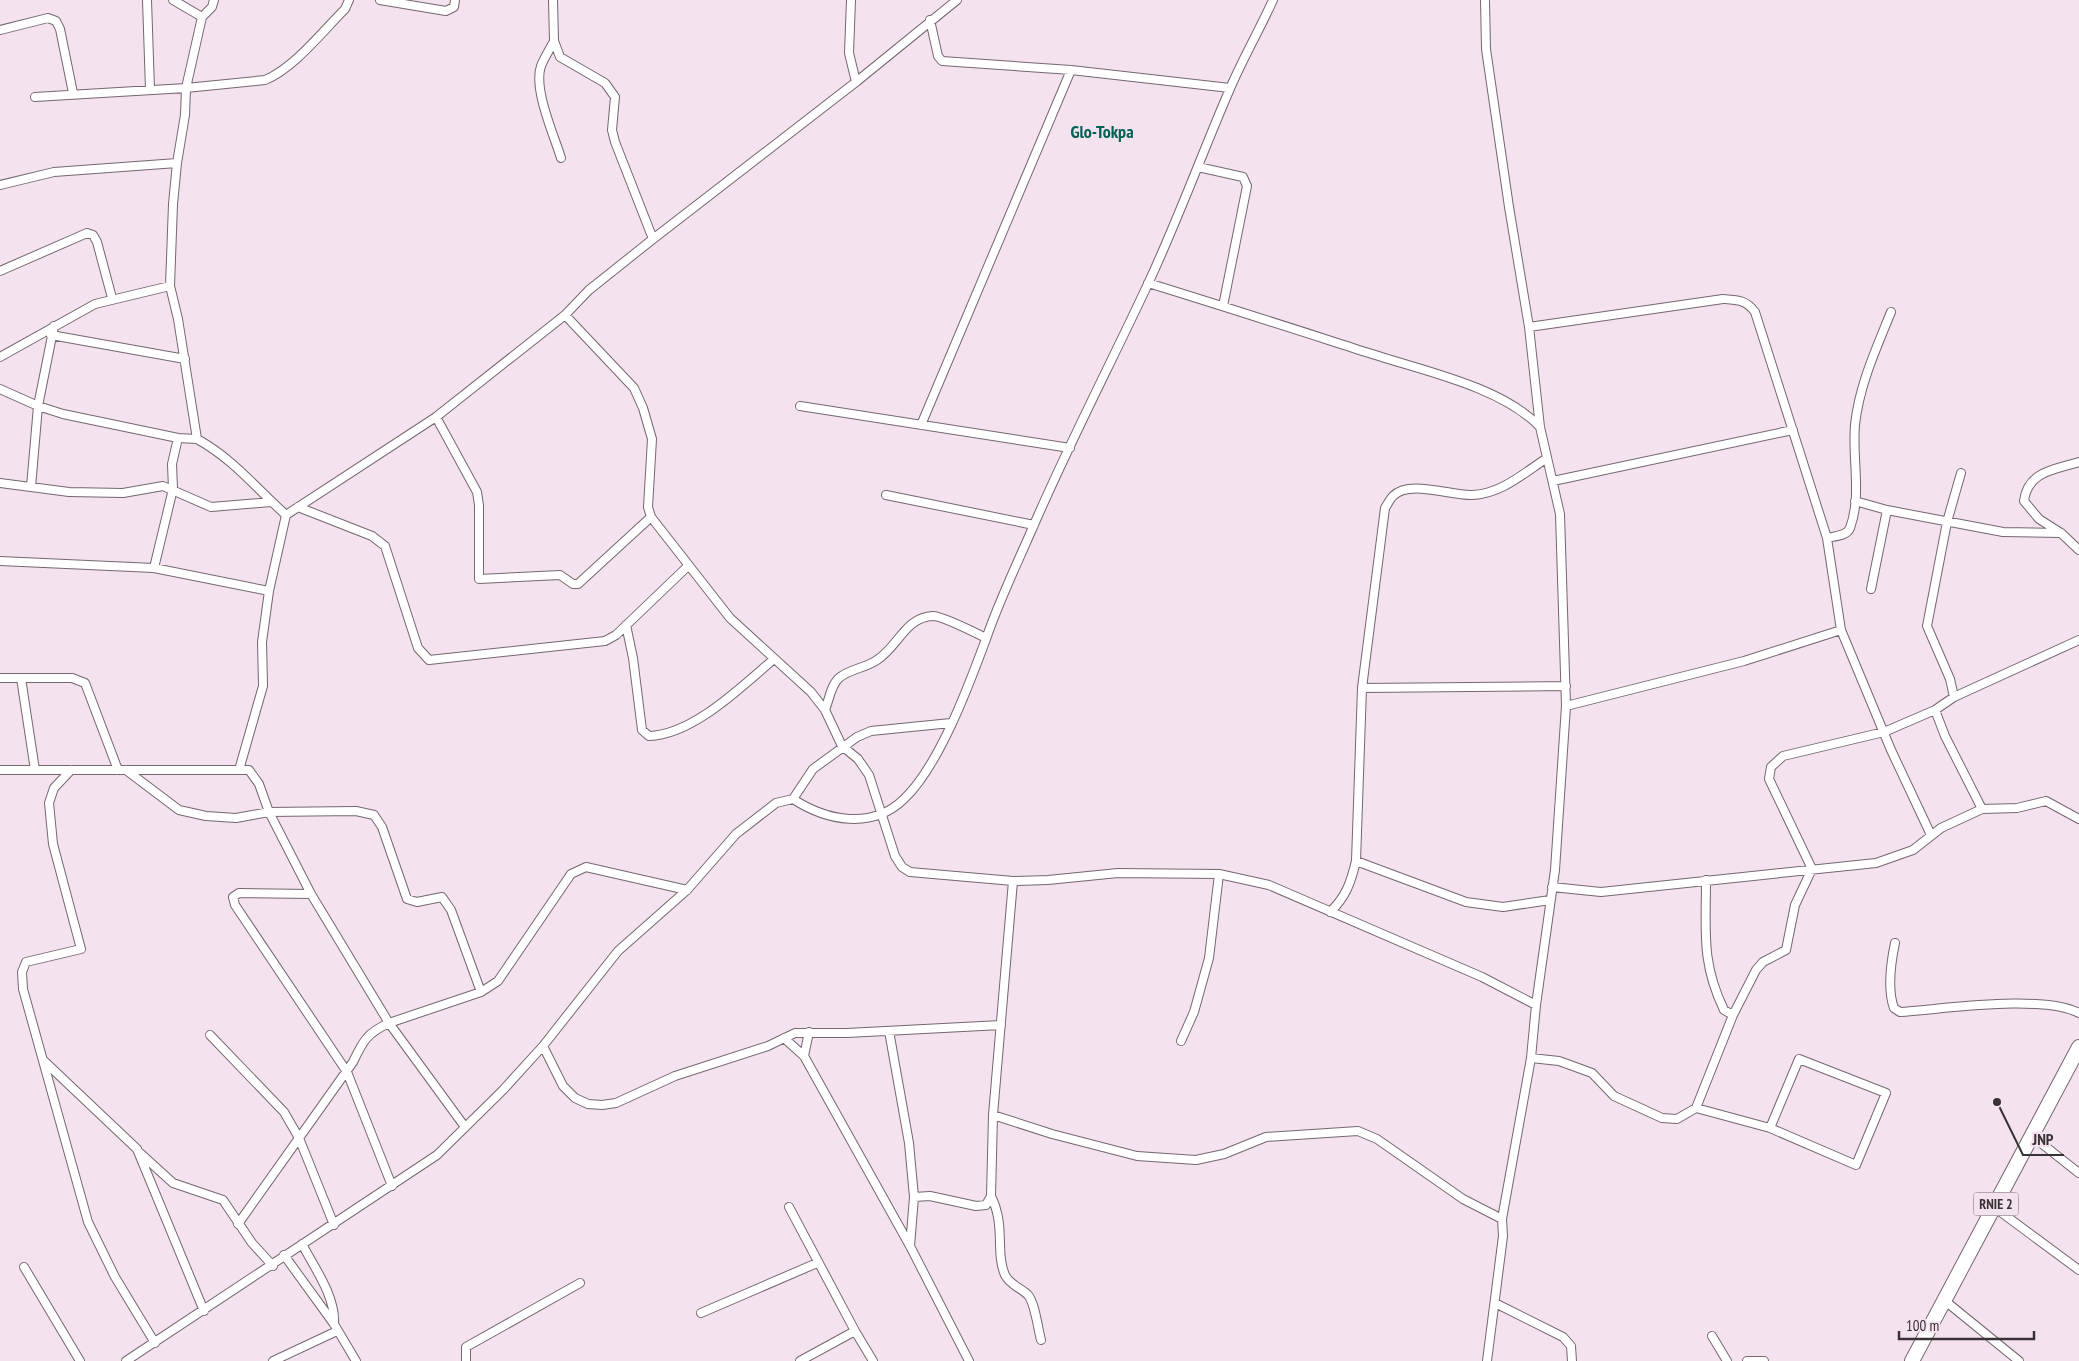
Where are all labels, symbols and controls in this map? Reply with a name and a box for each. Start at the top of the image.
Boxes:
district label: Glo-Tokpa [1070,120,1134,143]
callout: JNP [2023,1124,2064,1155]
text: JNP [2032,1129,2054,1149]
road number: RNIE 2 [1974,1192,2018,1216]
scale bar [1899,1308,2034,1340]
text: 100 m [1906,1316,1939,1335]

